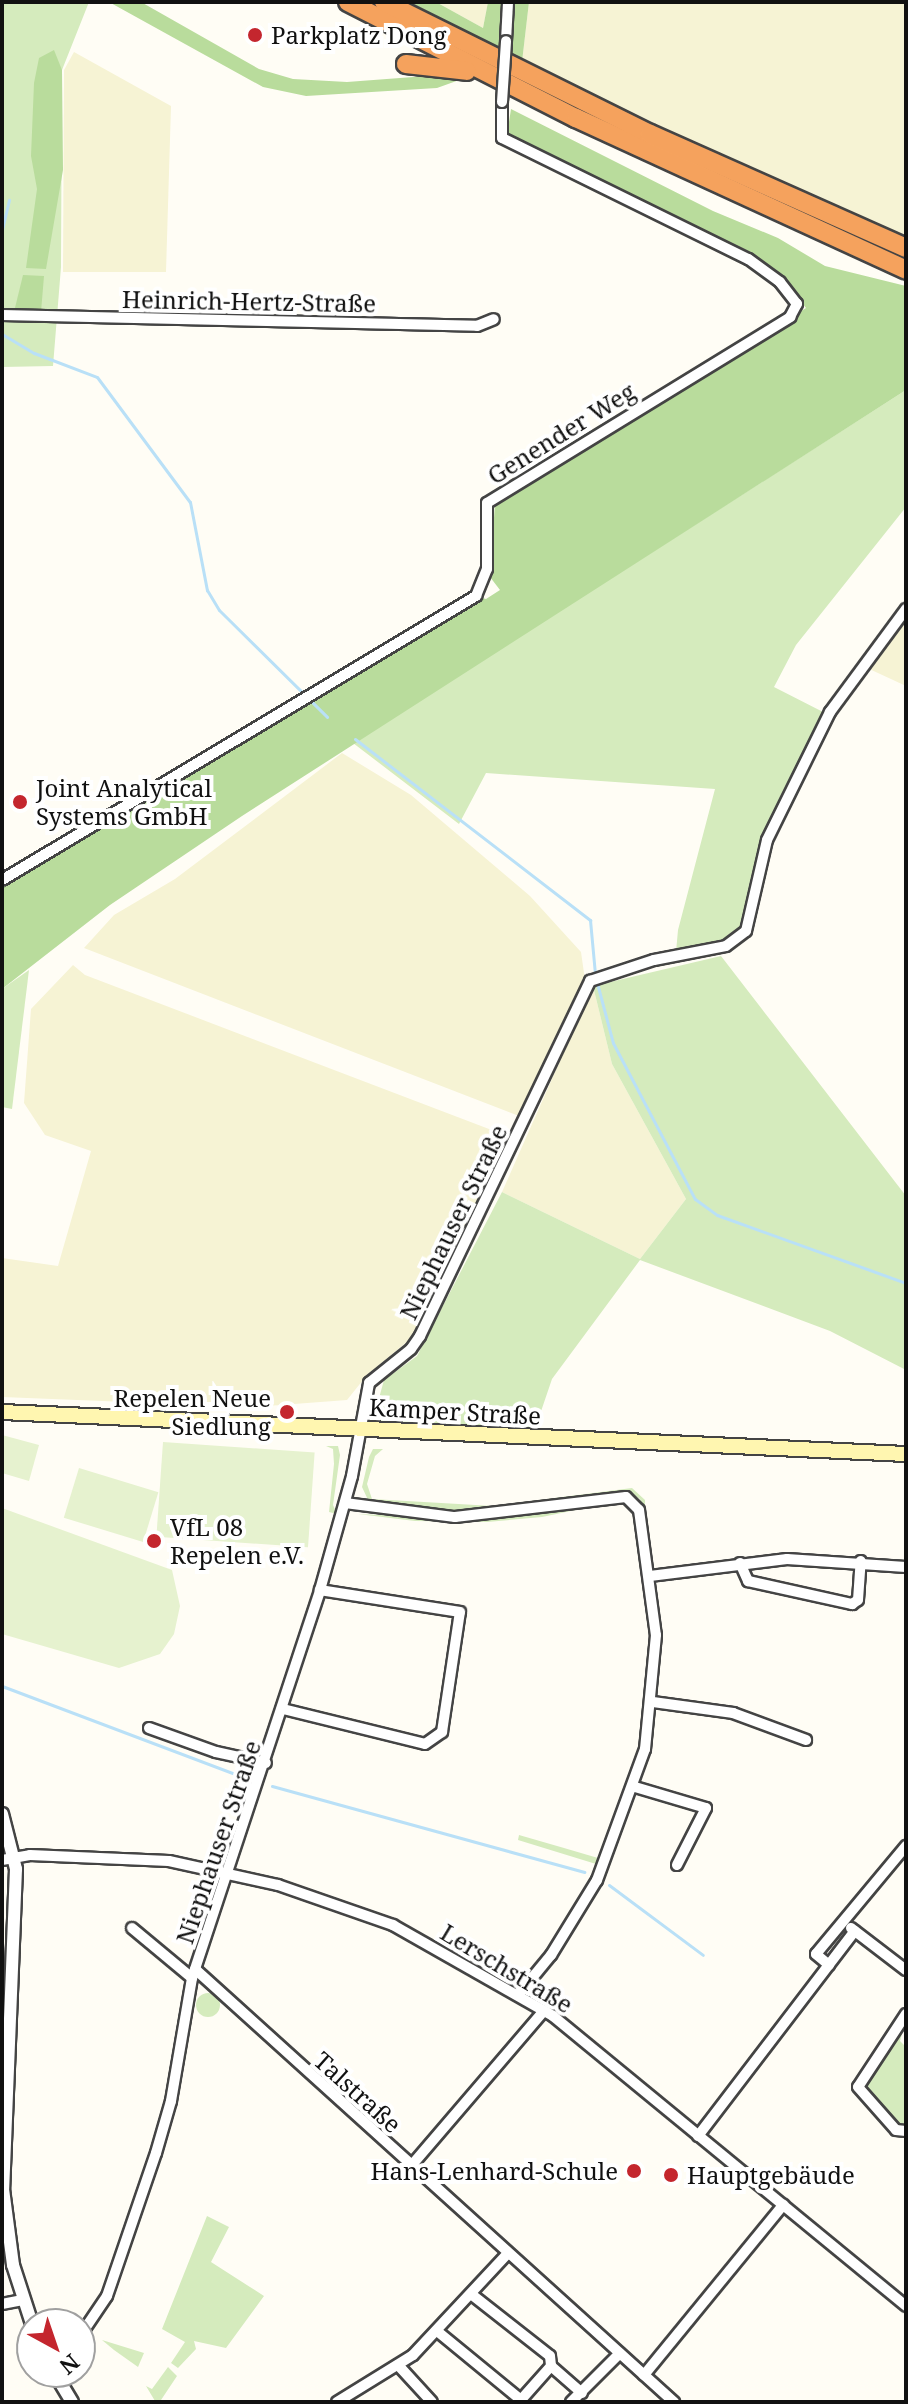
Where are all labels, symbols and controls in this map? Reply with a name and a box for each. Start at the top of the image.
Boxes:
place label: Parkplatz Dong [271,21,447,49]
marker: Parkplatz Dong [246,26,264,44]
street label: Heinrich-Hertz-Straße [122,284,376,318]
street label: Genender Weg [482,376,640,490]
place label: Joint Analytical Systems GmbH [36,774,212,830]
marker: Joint Analytical Systems GmbH [11,793,29,811]
street label: Niephauser Straße [393,1120,513,1324]
place label: Repelen Neue Siedlung [114,1384,271,1440]
street label: Kamper Straße [368,1392,542,1430]
marker: Repelen Neue Siedlung [278,1403,296,1421]
place label: VfL 08 Repelen e.V. [170,1513,304,1569]
marker: VfL 08 Repelen e.V. [145,1532,163,1550]
street label: Niephauser Straße [170,1737,266,1947]
street label: Lerschstraße [436,1917,578,2019]
street label: Talstraße [309,2046,407,2138]
place label: Hans-Lenhard-Schule [371,2157,618,2185]
place label: Hauptgebäude [687,2161,855,2189]
marker: Hans-Lenhard-Schule [625,2162,643,2180]
marker: Hauptgebäude [662,2166,680,2184]
north arrow [16,2308,96,2388]
text: N [54,2348,86,2382]

